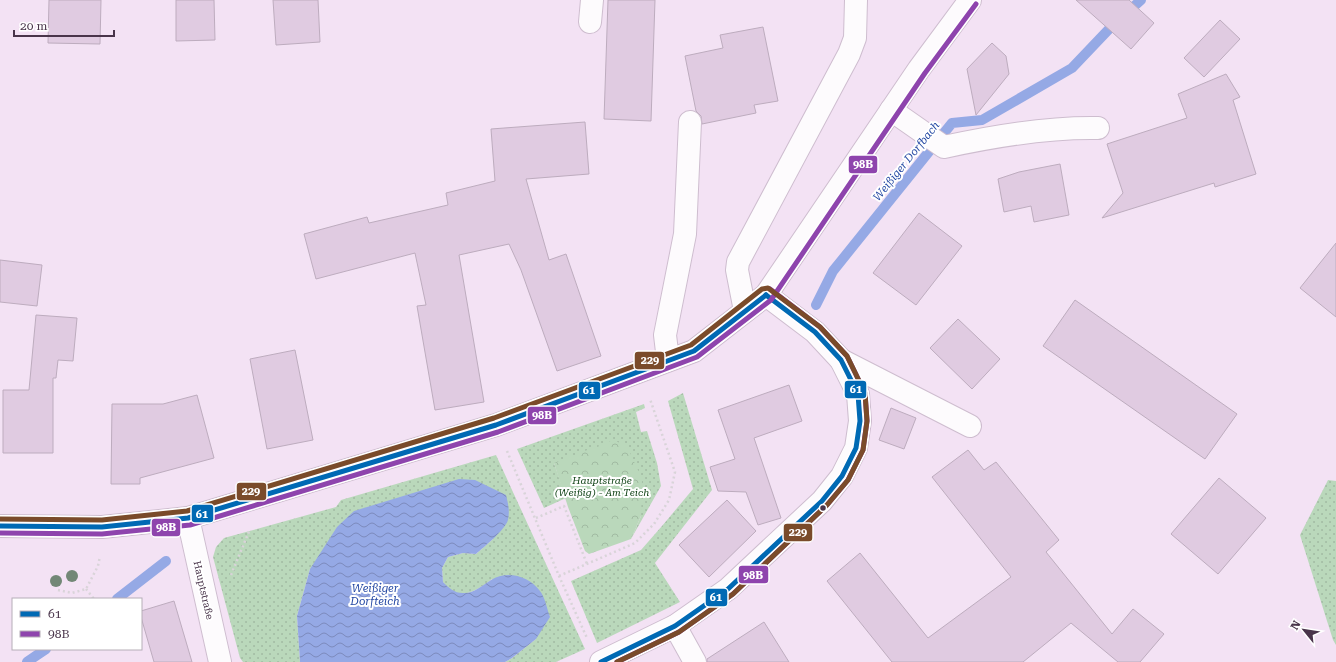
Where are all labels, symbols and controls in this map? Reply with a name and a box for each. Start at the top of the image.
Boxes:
scale bar [14,12,114,38]
text: 20 m [20,19,47,33]
water label: Weißiger Dorfbach [870,119,943,204]
line badge: 98B [848,155,878,174]
text: 98B [853,158,873,171]
line badge: 229 [634,351,665,370]
text: 229 [641,354,659,367]
line badge: 61 [844,380,867,399]
line badge: 61 [578,381,601,400]
text: 61 [850,383,862,396]
text: 61 [583,384,595,397]
line badge: 98B [527,406,557,425]
text: 98B [532,409,552,422]
park label: Hauptstraße (Weißig) - Am Teich [555,475,649,498]
line badge: 229 [236,482,267,501]
text: 229 [242,485,260,498]
unlabelled marker [818,503,828,513]
line badge: 61 [191,504,214,523]
text: 61 [196,508,208,521]
line badge: 98B [151,518,181,537]
text: 98B [156,521,176,534]
line badge: 229 [783,523,813,542]
text: 229 [789,526,807,539]
street label: Hauptstraße [191,560,216,621]
line badge: 98B [738,565,769,584]
text: 98B [743,569,763,582]
water label: Weißiger Dorfteich [349,582,400,608]
line badge: 61 [705,588,728,607]
text: 61 [710,591,722,604]
legend [12,598,142,650]
text: 61 [48,607,62,621]
north arrow [1284,610,1324,650]
text: N [1288,618,1304,632]
text: 98B [48,627,69,641]

